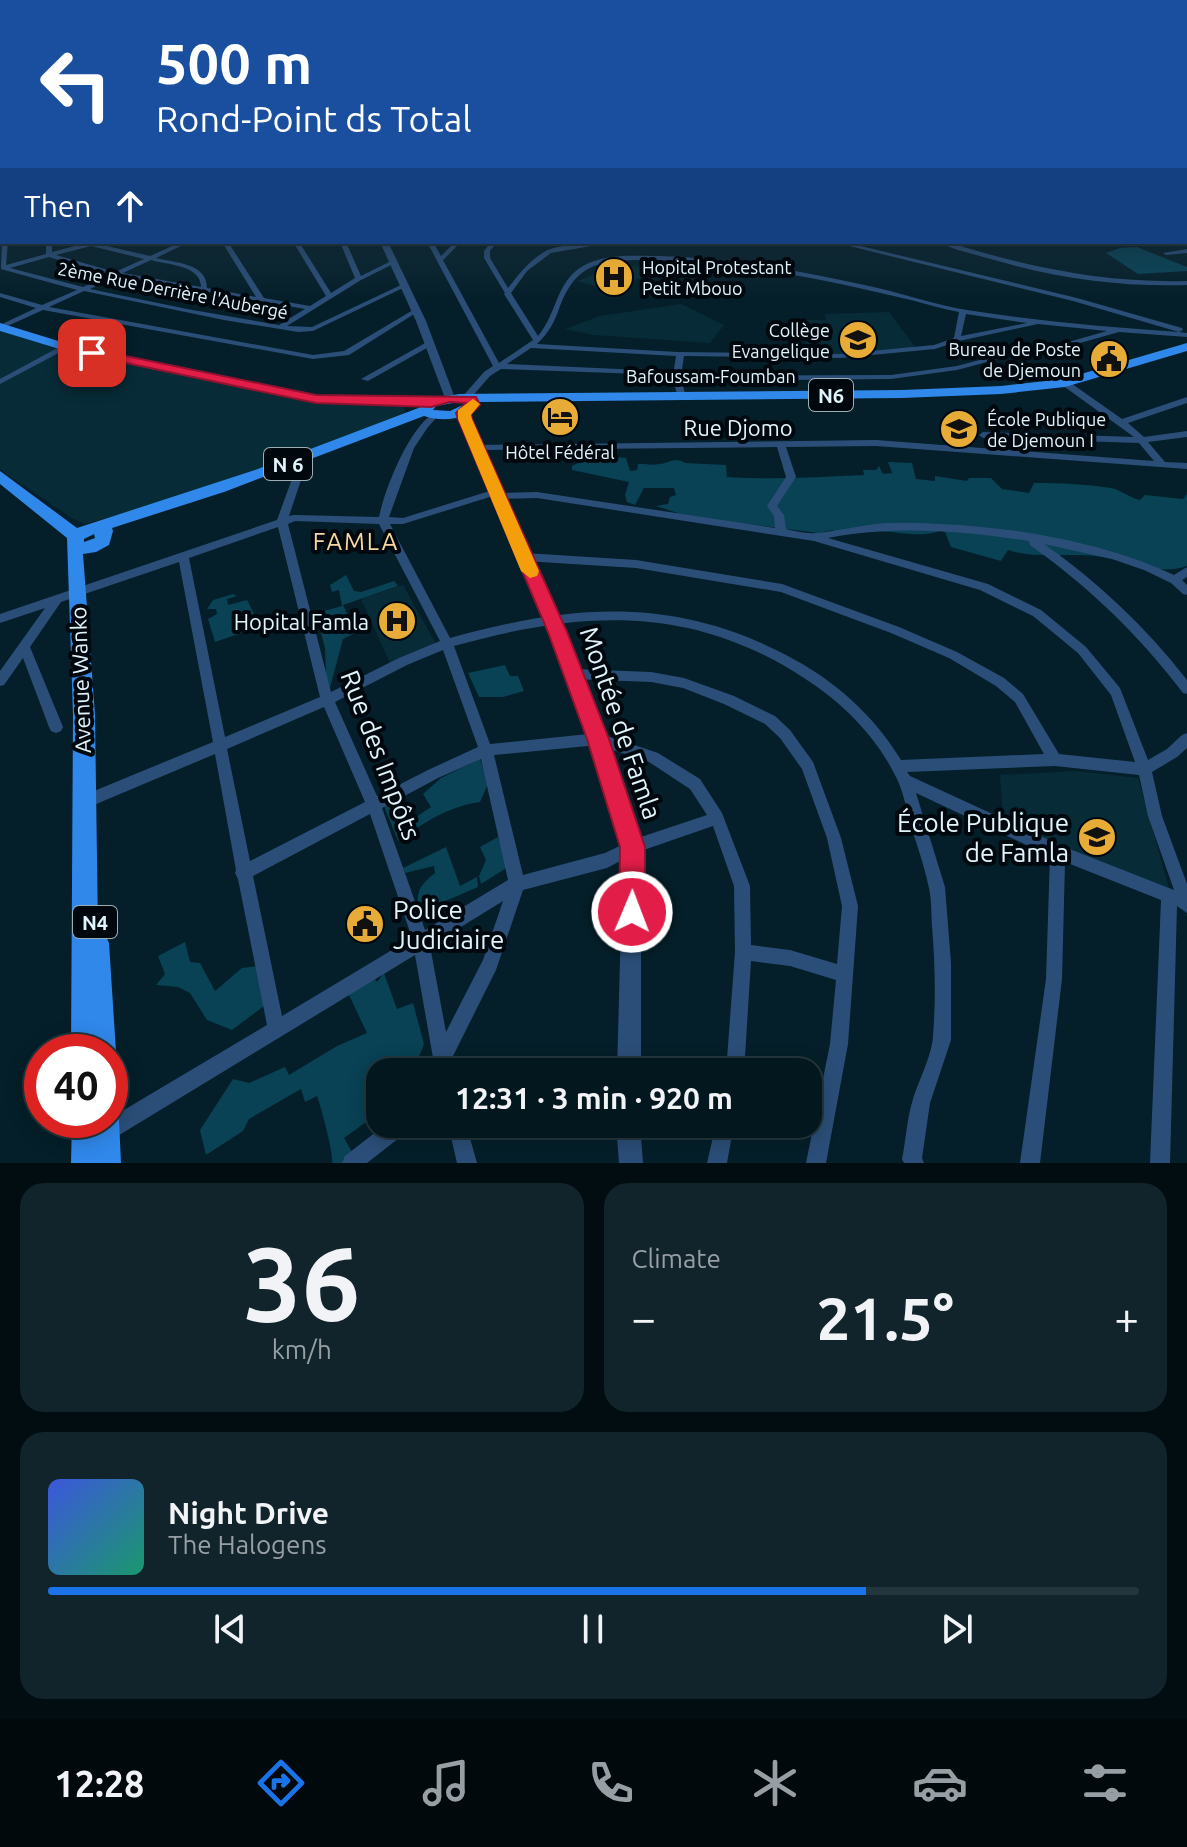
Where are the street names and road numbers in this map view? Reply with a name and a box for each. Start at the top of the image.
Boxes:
street label: 2ème Rue Derrière l'Aubergé [56,258,290,322]
street label: Bafoussam-Foumban [626,366,796,386]
road number: N6 [809,379,853,411]
street label: Rue Djomo [683,415,793,440]
road number: N 6 [264,448,312,480]
street label: Avenue Wanko [65,606,95,754]
street label: Montée de Famla [574,623,668,823]
street label: Rue des Impôts [335,666,427,844]
road number: N4 [73,906,117,938]

